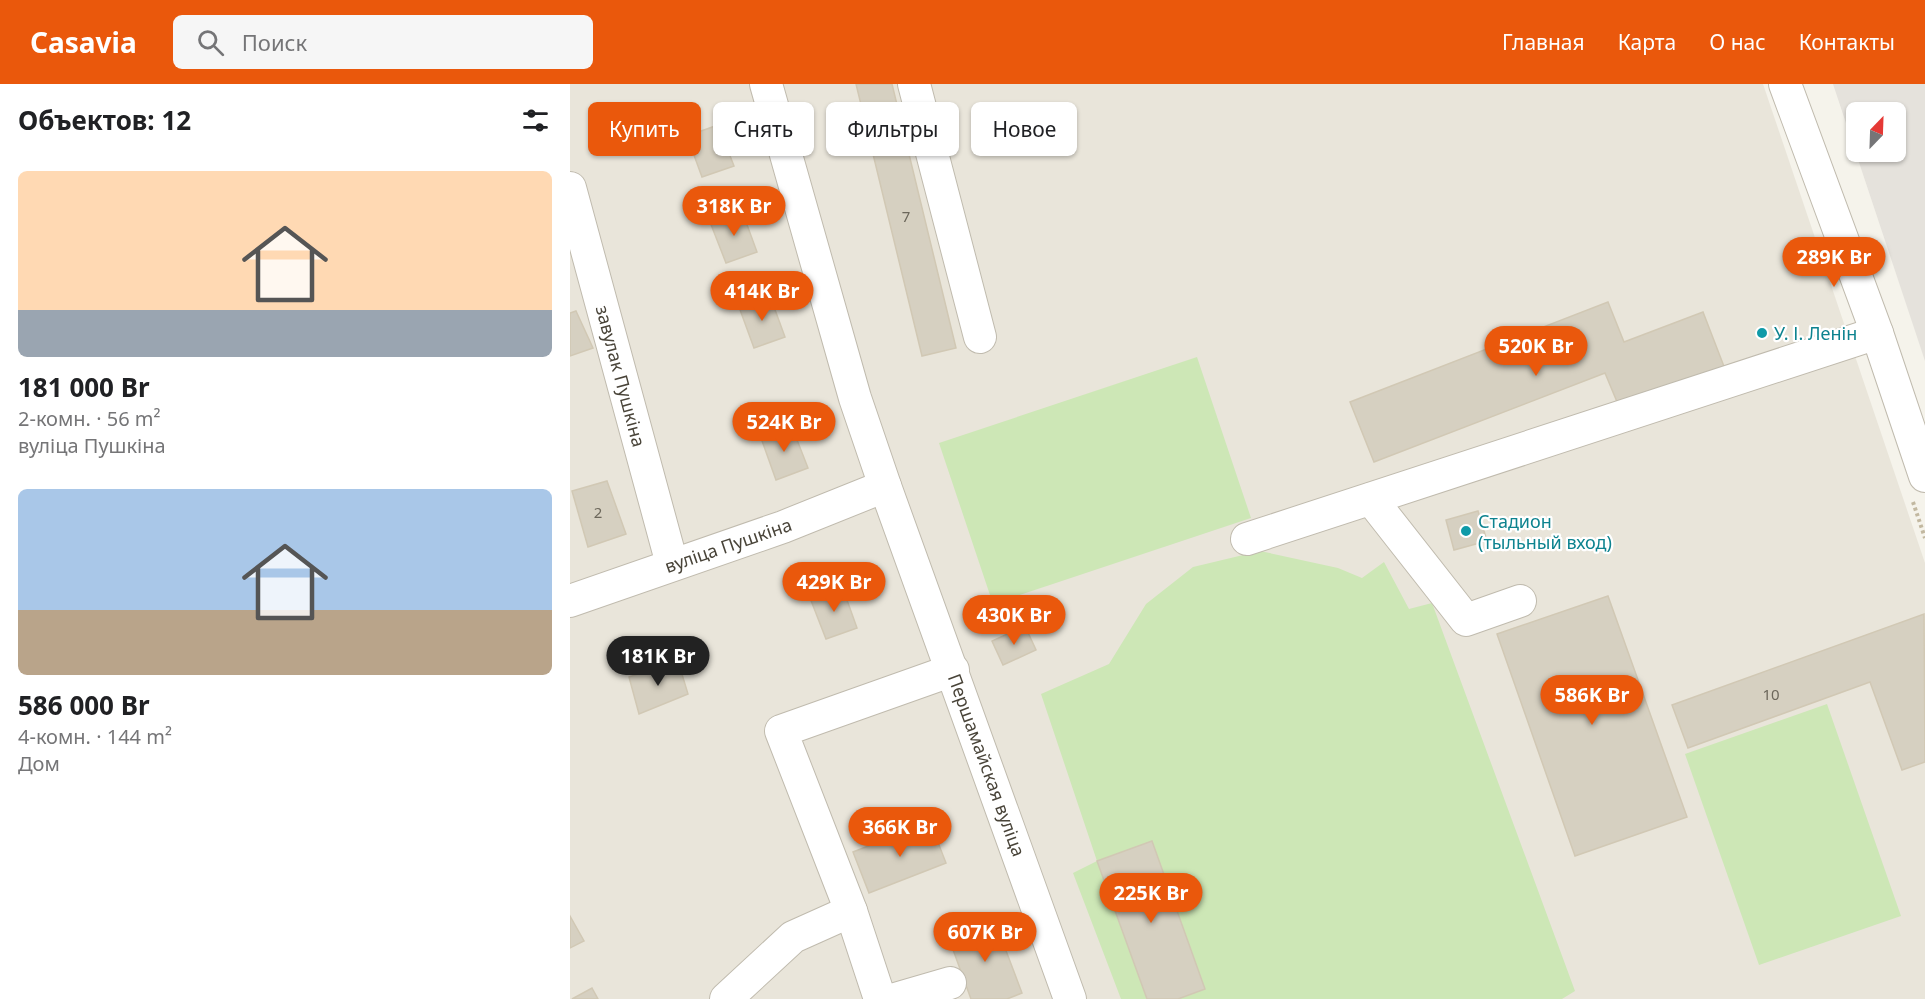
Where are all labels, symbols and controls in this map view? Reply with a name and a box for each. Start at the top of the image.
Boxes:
search box [173,15,593,69]
text: Casavia [30,23,137,61]
icon: search [194,26,227,59]
text: Поиск [242,27,307,57]
text: Главная [1502,28,1585,56]
text: Карта [1618,28,1676,56]
text: О нас [1709,28,1766,56]
text: Контакты [1799,28,1895,56]
text: Объектов: 12 [18,102,191,138]
chip: Купить [588,102,701,156]
chip: Снять [713,102,814,156]
chip: Фильтры [826,102,959,156]
chip: Новое [971,102,1077,156]
north arrow [1846,102,1906,162]
map controls [1846,102,1906,162]
icon: filters [519,104,552,137]
pin: 318K Br [679,186,789,237]
text: 318K Br [696,192,772,219]
house number: 7 [902,206,910,226]
icon: home [231,210,339,318]
pin: 289K Br [1779,237,1889,288]
text: 289K Br [1796,243,1872,270]
pin: 414K Br [707,271,817,322]
text: 414K Br [724,277,800,304]
street label: завулак Пушкіна [591,303,651,449]
place label: У. І. Ленін [1774,321,1857,345]
pin: 520K Br [1481,326,1591,377]
marker: У. І. Ленін [1755,326,1769,340]
text: 520K Br [1498,332,1574,359]
text: 181 000 Br [18,369,150,405]
pin: 524K Br [729,402,839,453]
text: 2-комн. · 56 m² [18,405,161,432]
text: 524K Br [746,408,822,435]
text: вуліца Пушкіна [18,432,166,459]
house number: 2 [594,502,602,522]
place label: Стадион (тыльный вход) [1478,509,1612,554]
street label: вуліца Пушкіна [661,512,795,578]
marker: Стадион (тыльный вход) [1459,524,1473,538]
icon: home [231,528,339,636]
pin: 429K Br [779,562,889,613]
text: 429K Br [796,568,872,595]
pin: 430K Br [959,595,1069,646]
text: 430K Br [976,601,1052,628]
pin: 181K Br [603,636,713,687]
text: 181K Br [620,642,696,669]
street label: Першамайская вуліца [943,670,1031,860]
pin: 586K Br [1537,675,1647,726]
text: 586K Br [1554,681,1630,708]
house number: 10 [1762,684,1780,704]
text: 586 000 Br [18,687,150,723]
text: 4-комн. · 144 m² [18,723,172,750]
text: Дом [18,750,60,777]
pin: 366K Br [845,807,955,858]
text: 366K Br [862,813,938,840]
pin: 225K Br [1096,873,1206,924]
text: 225K Br [1113,879,1189,906]
pin: 607K Br [930,912,1040,963]
text: 607K Br [947,918,1023,945]

